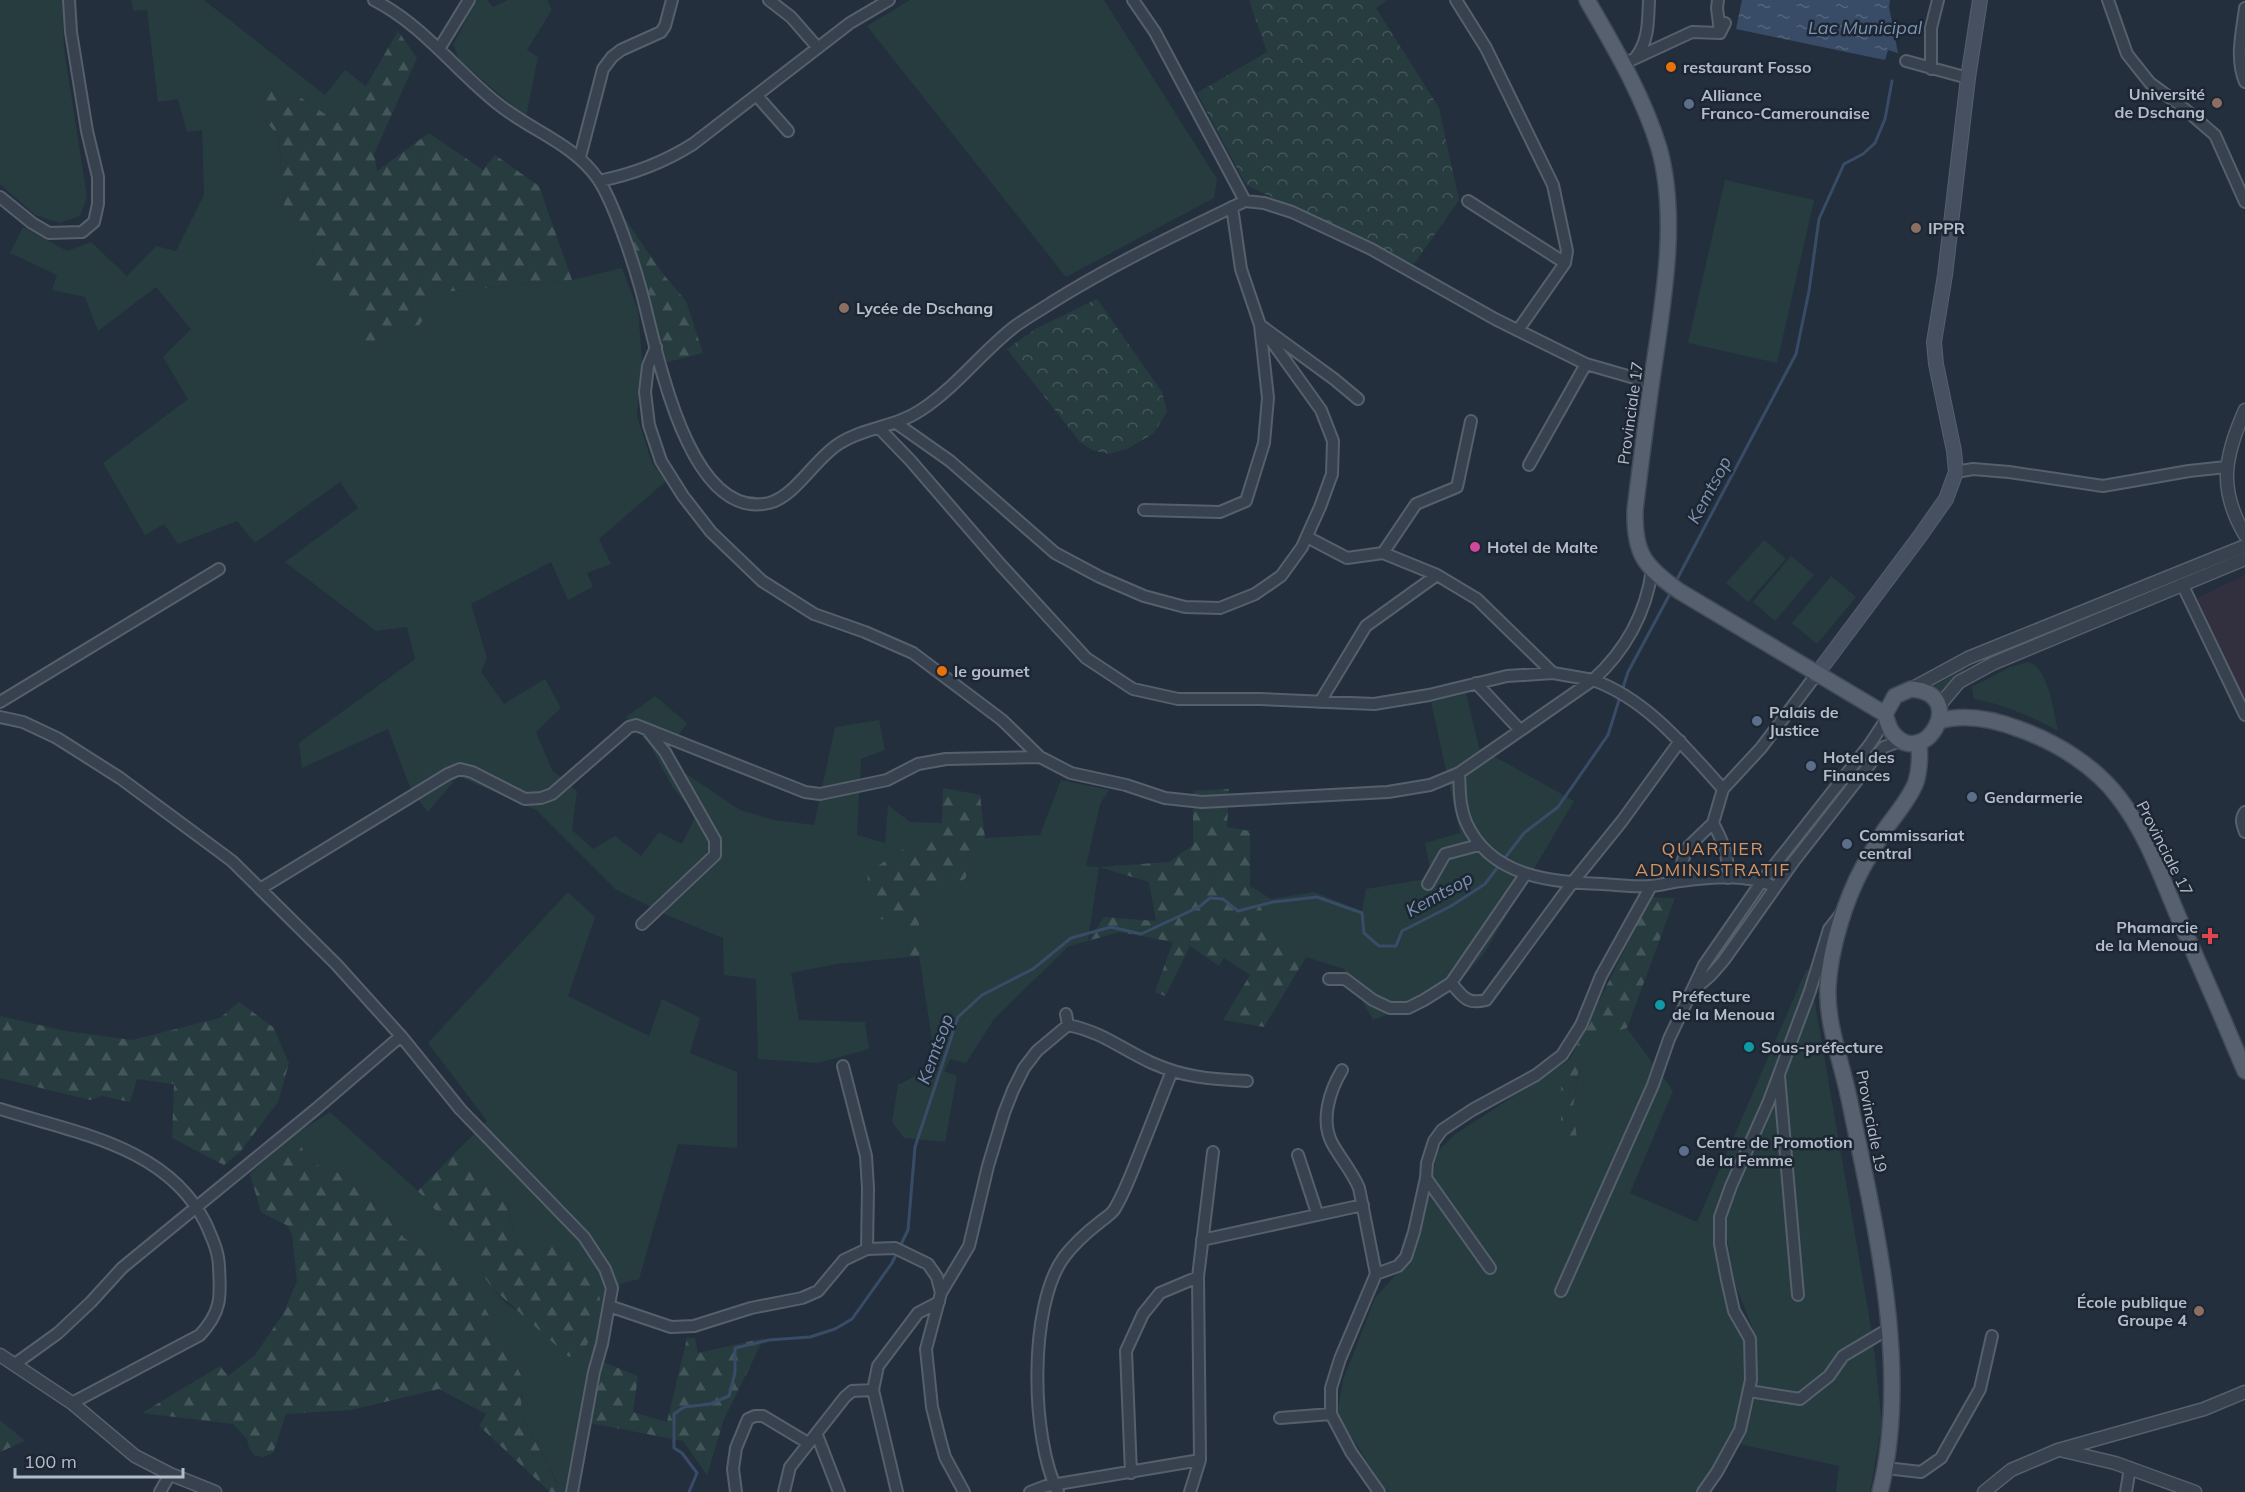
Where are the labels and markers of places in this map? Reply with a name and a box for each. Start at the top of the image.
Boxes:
place label: restaurant Fosso [1683,57,1811,77]
marker: restaurant Fosso [1664,60,1678,74]
place label: Université de Dschang [2114,84,2205,122]
place label: Alliance Franco-Camerounaise [1701,85,1870,123]
marker: Université de Dschang [2210,96,2224,110]
marker: Alliance Franco-Camerounaise [1682,97,1696,111]
place label: IPPR [1928,218,1965,238]
marker: IPPR [1909,221,1923,235]
place label: Lycée de Dschang [856,298,993,318]
marker: Lycée de Dschang [837,301,851,315]
place label: Hotel de Malte [1487,537,1598,557]
marker: Hotel de Malte [1468,540,1482,554]
place label: le goumet [954,661,1029,681]
marker: le goumet [935,664,949,678]
place label: Palais de Justice [1769,702,1839,740]
marker: Palais de Justice [1750,714,1764,728]
place label: Hotel des Finances [1823,747,1895,785]
marker: Hotel des Finances [1804,759,1818,773]
place label: Gendarmerie [1984,787,2083,807]
marker: Gendarmerie [1965,790,1979,804]
place label: Commissariat central [1859,825,1964,863]
marker: Commissariat central [1840,837,1854,851]
place label: Phamarcie de la Menoua [2095,917,2198,955]
marker: Phamarcie de la Menoua [2203,929,2217,943]
place label: Préfecture de la Menoua [1672,986,1775,1024]
marker: Préfecture de la Menoua [1653,998,1667,1012]
place label: Sous-préfecture [1761,1037,1883,1057]
marker: Sous-préfecture [1742,1040,1756,1054]
place label: Centre de Promotion de la Femme [1696,1132,1853,1170]
marker: Centre de Promotion de la Femme [1677,1144,1691,1158]
place label: École publique Groupe 4 [2077,1292,2187,1330]
marker: École publique Groupe 4 [2192,1304,2206,1318]

